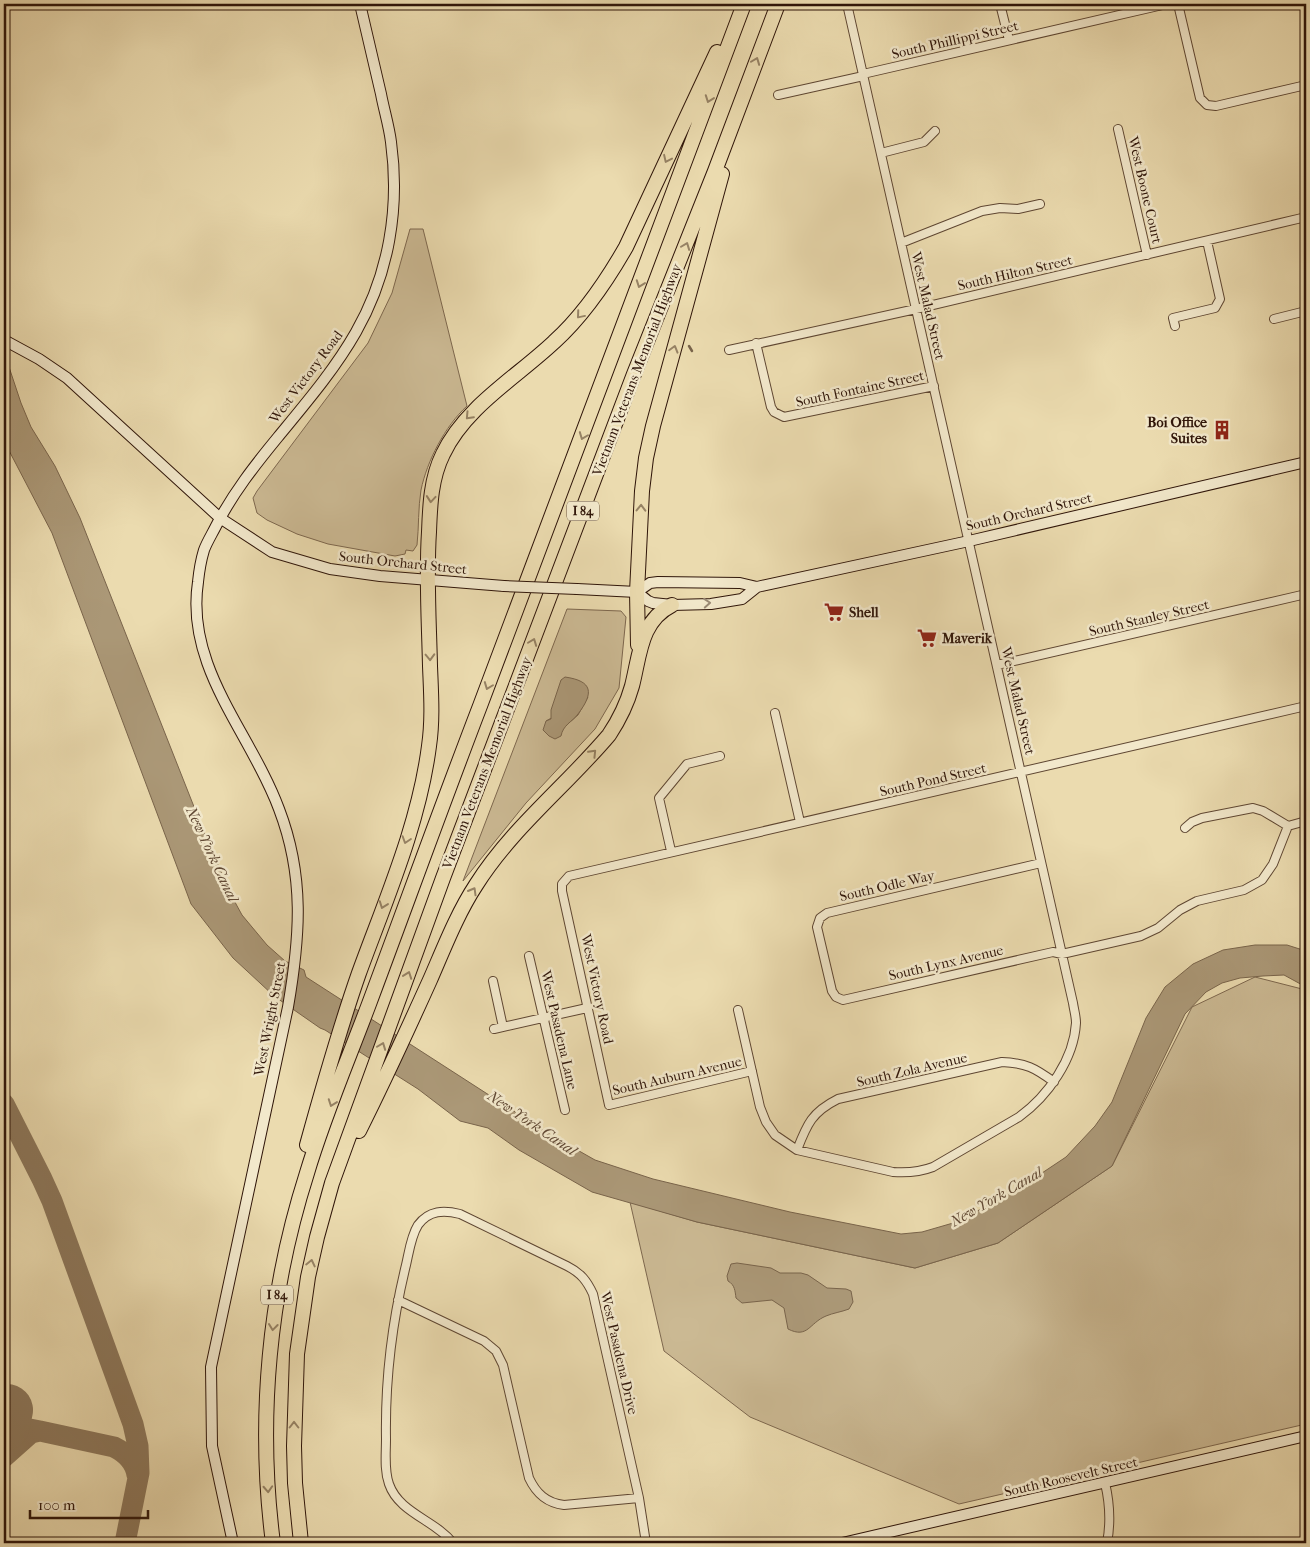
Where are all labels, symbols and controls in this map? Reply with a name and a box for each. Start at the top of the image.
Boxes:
street label: South Phillippi Street [890,17,1020,63]
one-way arrow [750,57,760,66]
one-way arrow [705,94,715,103]
street label: West Boone Court [1124,134,1166,245]
one-way arrow [663,154,674,163]
one-way arrow [680,242,690,250]
street label: West Malad Street [907,249,949,362]
street label: South Hilton Street [956,252,1074,294]
street label: Vietnam Veterans Memorial Highway [588,261,686,479]
one-way arrow [636,279,646,288]
one-way arrow [576,310,585,319]
street label: West Victory Road [265,327,347,428]
one-way arrow [669,346,679,354]
street label: South Fontaine Street [794,367,926,411]
one-way arrow [466,411,475,420]
place label: Boi Office Suites [1147,414,1208,447]
building icon: Boi Office Suites [1211,419,1233,441]
one-way arrow [579,431,589,440]
street label: South Orchard Street [964,489,1094,535]
one-way arrow [426,496,437,504]
road number: I 84 [567,502,599,520]
one-way arrow [636,503,646,511]
street label: South Orchard Street [338,548,468,578]
street label: South Stanley Street [1087,596,1211,640]
one-way arrow [703,598,711,609]
supermarket icon: Shell [823,601,845,623]
place label: Shell [849,604,879,621]
supermarket icon: Maverik [916,627,938,649]
place label: Maverik [941,630,993,647]
one-way arrow [527,638,537,647]
street label: West Malad Street [997,644,1039,757]
one-way arrow [425,654,435,661]
street label: Vietnam Veterans Memorial Highway [438,654,536,872]
one-way arrow [484,681,494,690]
one-way arrow [587,749,596,758]
street label: South Pond Street [878,759,988,801]
water label: New York Canal [182,803,243,907]
one-way arrow [402,836,412,844]
street label: South Odle Way [838,867,937,905]
one-way arrow [466,887,476,896]
one-way arrow [379,900,389,909]
street label: West Victory Road [577,932,617,1046]
street label: South Lynx Avenue [887,942,1005,984]
street label: West Wright Street [250,960,289,1079]
street label: West Pasadena Lane [537,968,581,1091]
one-way arrow [402,971,412,979]
one-way arrow [376,1042,386,1051]
street label: South Zola Avenue [855,1049,969,1091]
street label: South Auburn Avenue [611,1053,743,1099]
water label: New York Canal [483,1086,582,1161]
one-way arrow [328,1098,338,1106]
water label: New York Canal [946,1162,1047,1231]
one-way arrow [305,1259,316,1268]
road number: I 84 [261,1286,293,1304]
street label: West Pasadena Drive [596,1289,641,1416]
one-way arrow [268,1323,279,1331]
one-way arrow [289,1421,299,1428]
street label: South Roosevelt Street [1003,1453,1139,1501]
one-way arrow [263,1485,274,1493]
scale bar [30,1487,148,1519]
text: 100 m [38,1496,76,1514]

